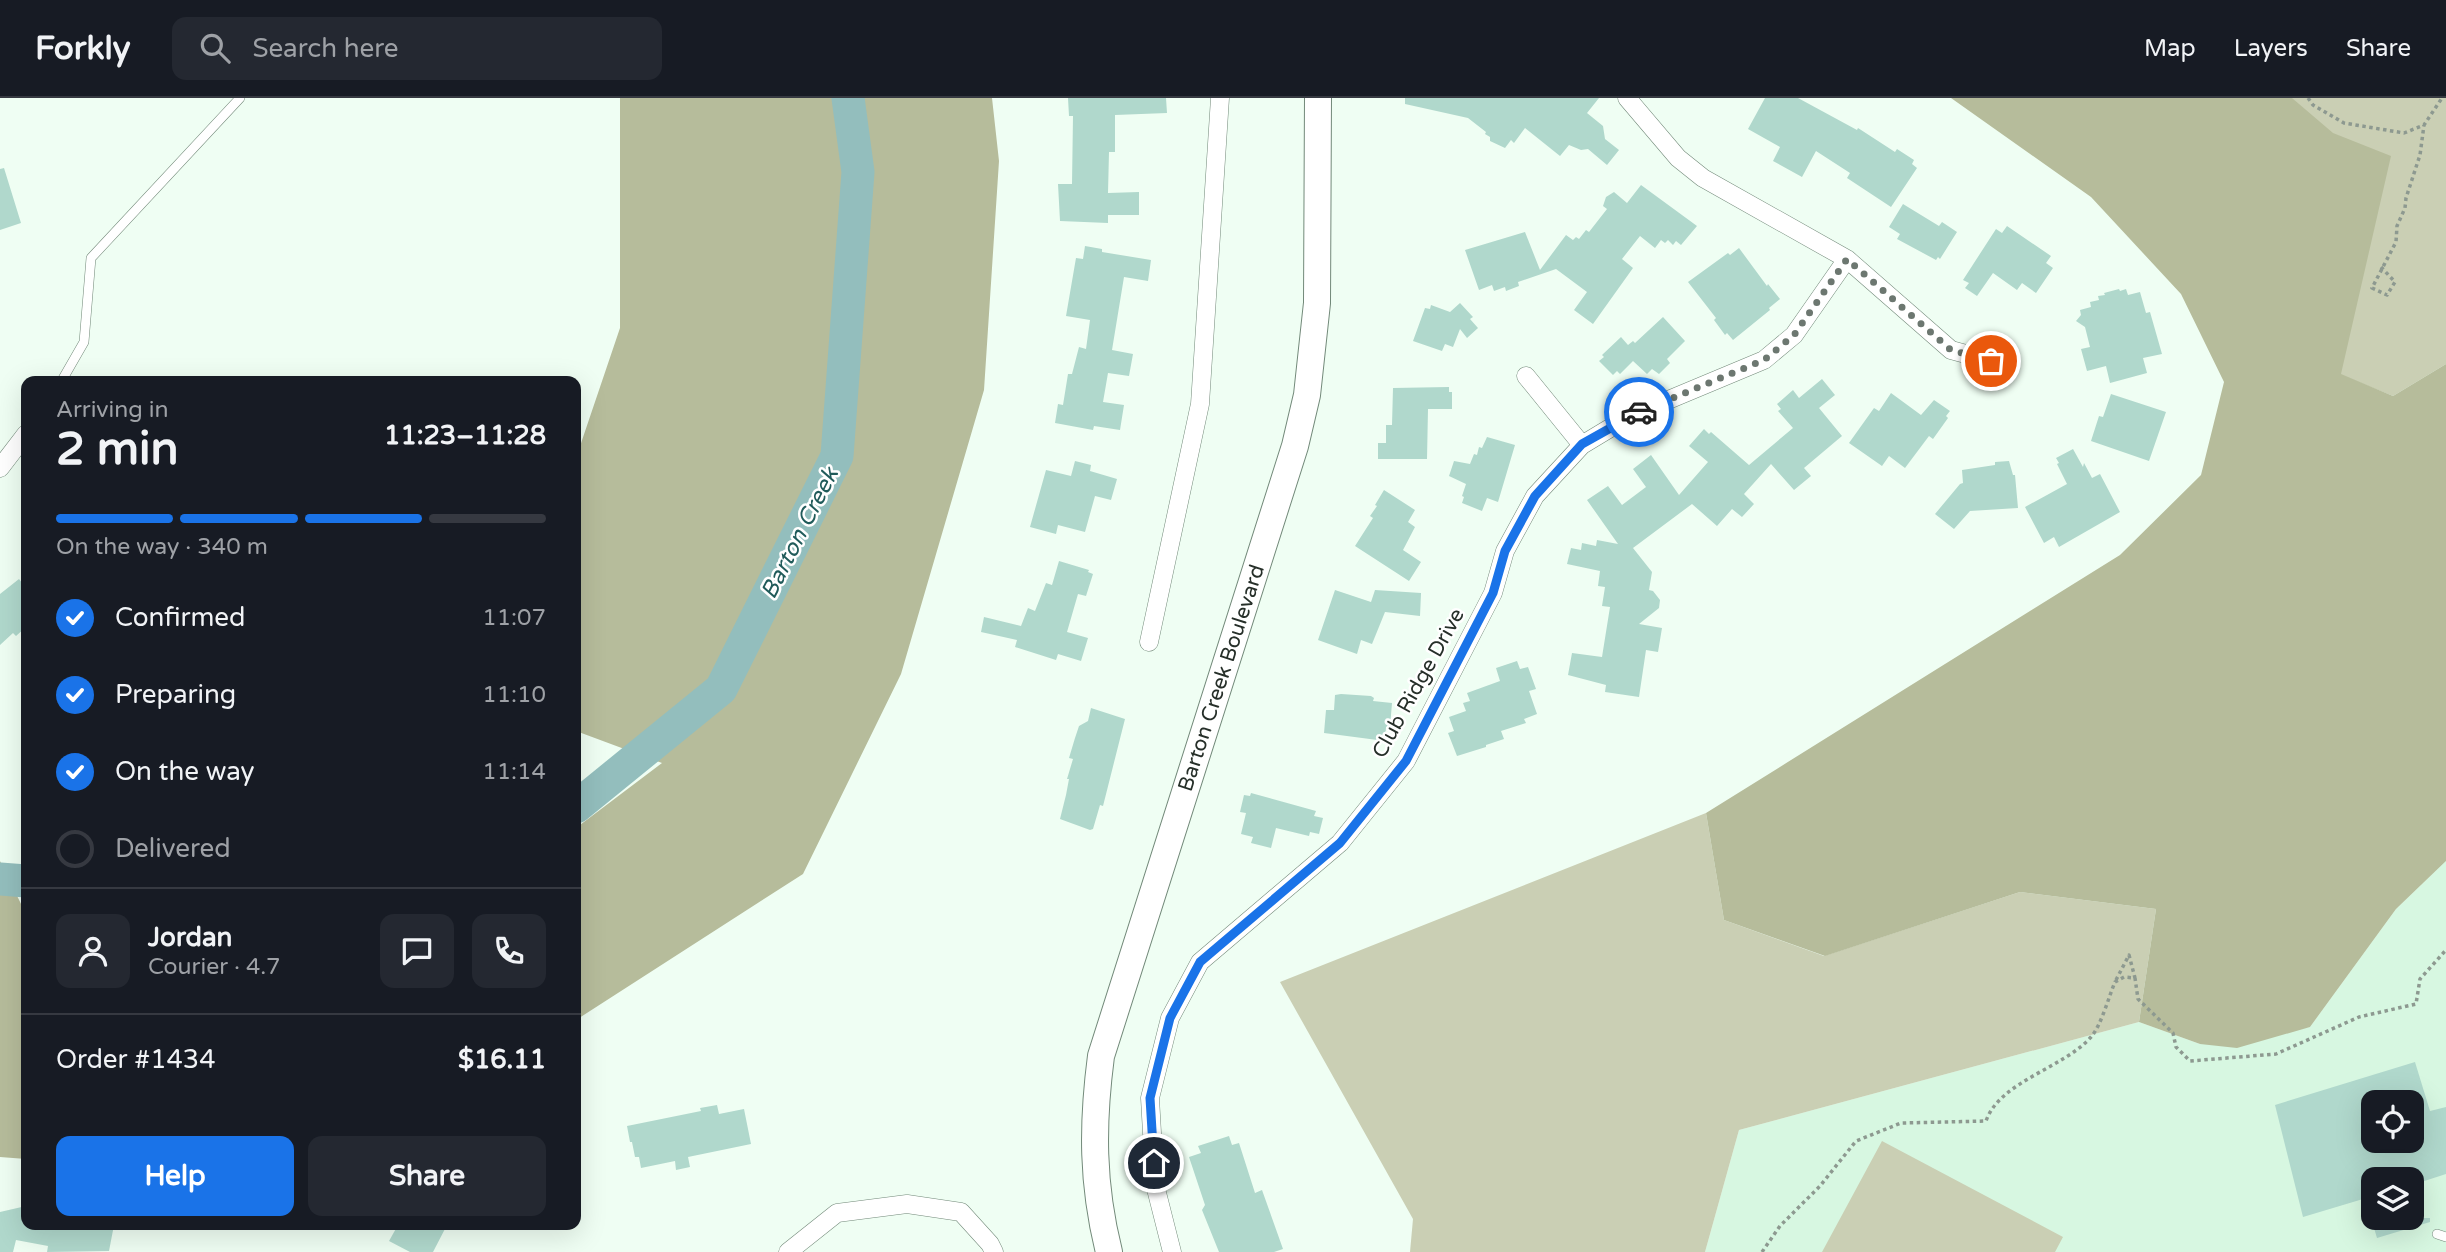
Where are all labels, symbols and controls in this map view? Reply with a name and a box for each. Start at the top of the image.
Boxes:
search box [172,17,662,80]
text: Forkly [35,29,130,68]
icon: search [196,29,234,67]
text: Search here [252,33,399,64]
text: Map [2144,34,2196,63]
text: Layers [2234,34,2308,63]
text: Share [2346,34,2411,63]
pin [1961,331,2021,391]
icon: bag [1972,342,2010,380]
courier [1604,377,1674,447]
icon: car [1620,393,1658,431]
text: Arriving in [56,396,169,424]
text: 11:23–11:28 [384,420,546,451]
text: 2 min [56,422,179,477]
water label: Barton Creek [755,462,846,604]
text: On the way · 340 m [56,533,268,561]
street label: Barton Creek Boulevard [1173,562,1270,795]
icon: check [56,599,94,637]
text: Confirmed [115,602,245,633]
text: 11:07 [482,604,546,632]
street label: Club Ridge Drive [1367,604,1470,762]
icon: check [56,676,94,714]
text: Preparing [115,679,236,710]
text: 11:10 [482,681,546,709]
icon: check [56,753,94,791]
text: On the way [115,756,255,787]
text: 11:14 [482,758,546,786]
text: Delivered [115,833,231,864]
button: person [56,914,130,988]
button: chat [380,914,454,988]
button: phone [472,914,546,988]
text: Jordan [148,922,232,953]
text: Courier · 4.7 [148,953,281,981]
text: Order #1434 [56,1044,216,1075]
text: $16.11 [458,1044,546,1075]
map controls [2361,1090,2424,1230]
button: locate [2361,1090,2424,1153]
pin [1124,1133,1184,1193]
button: Help [56,1136,294,1216]
button: Share [308,1136,546,1216]
icon: home [1135,1144,1173,1182]
button: layers [2361,1167,2424,1230]

